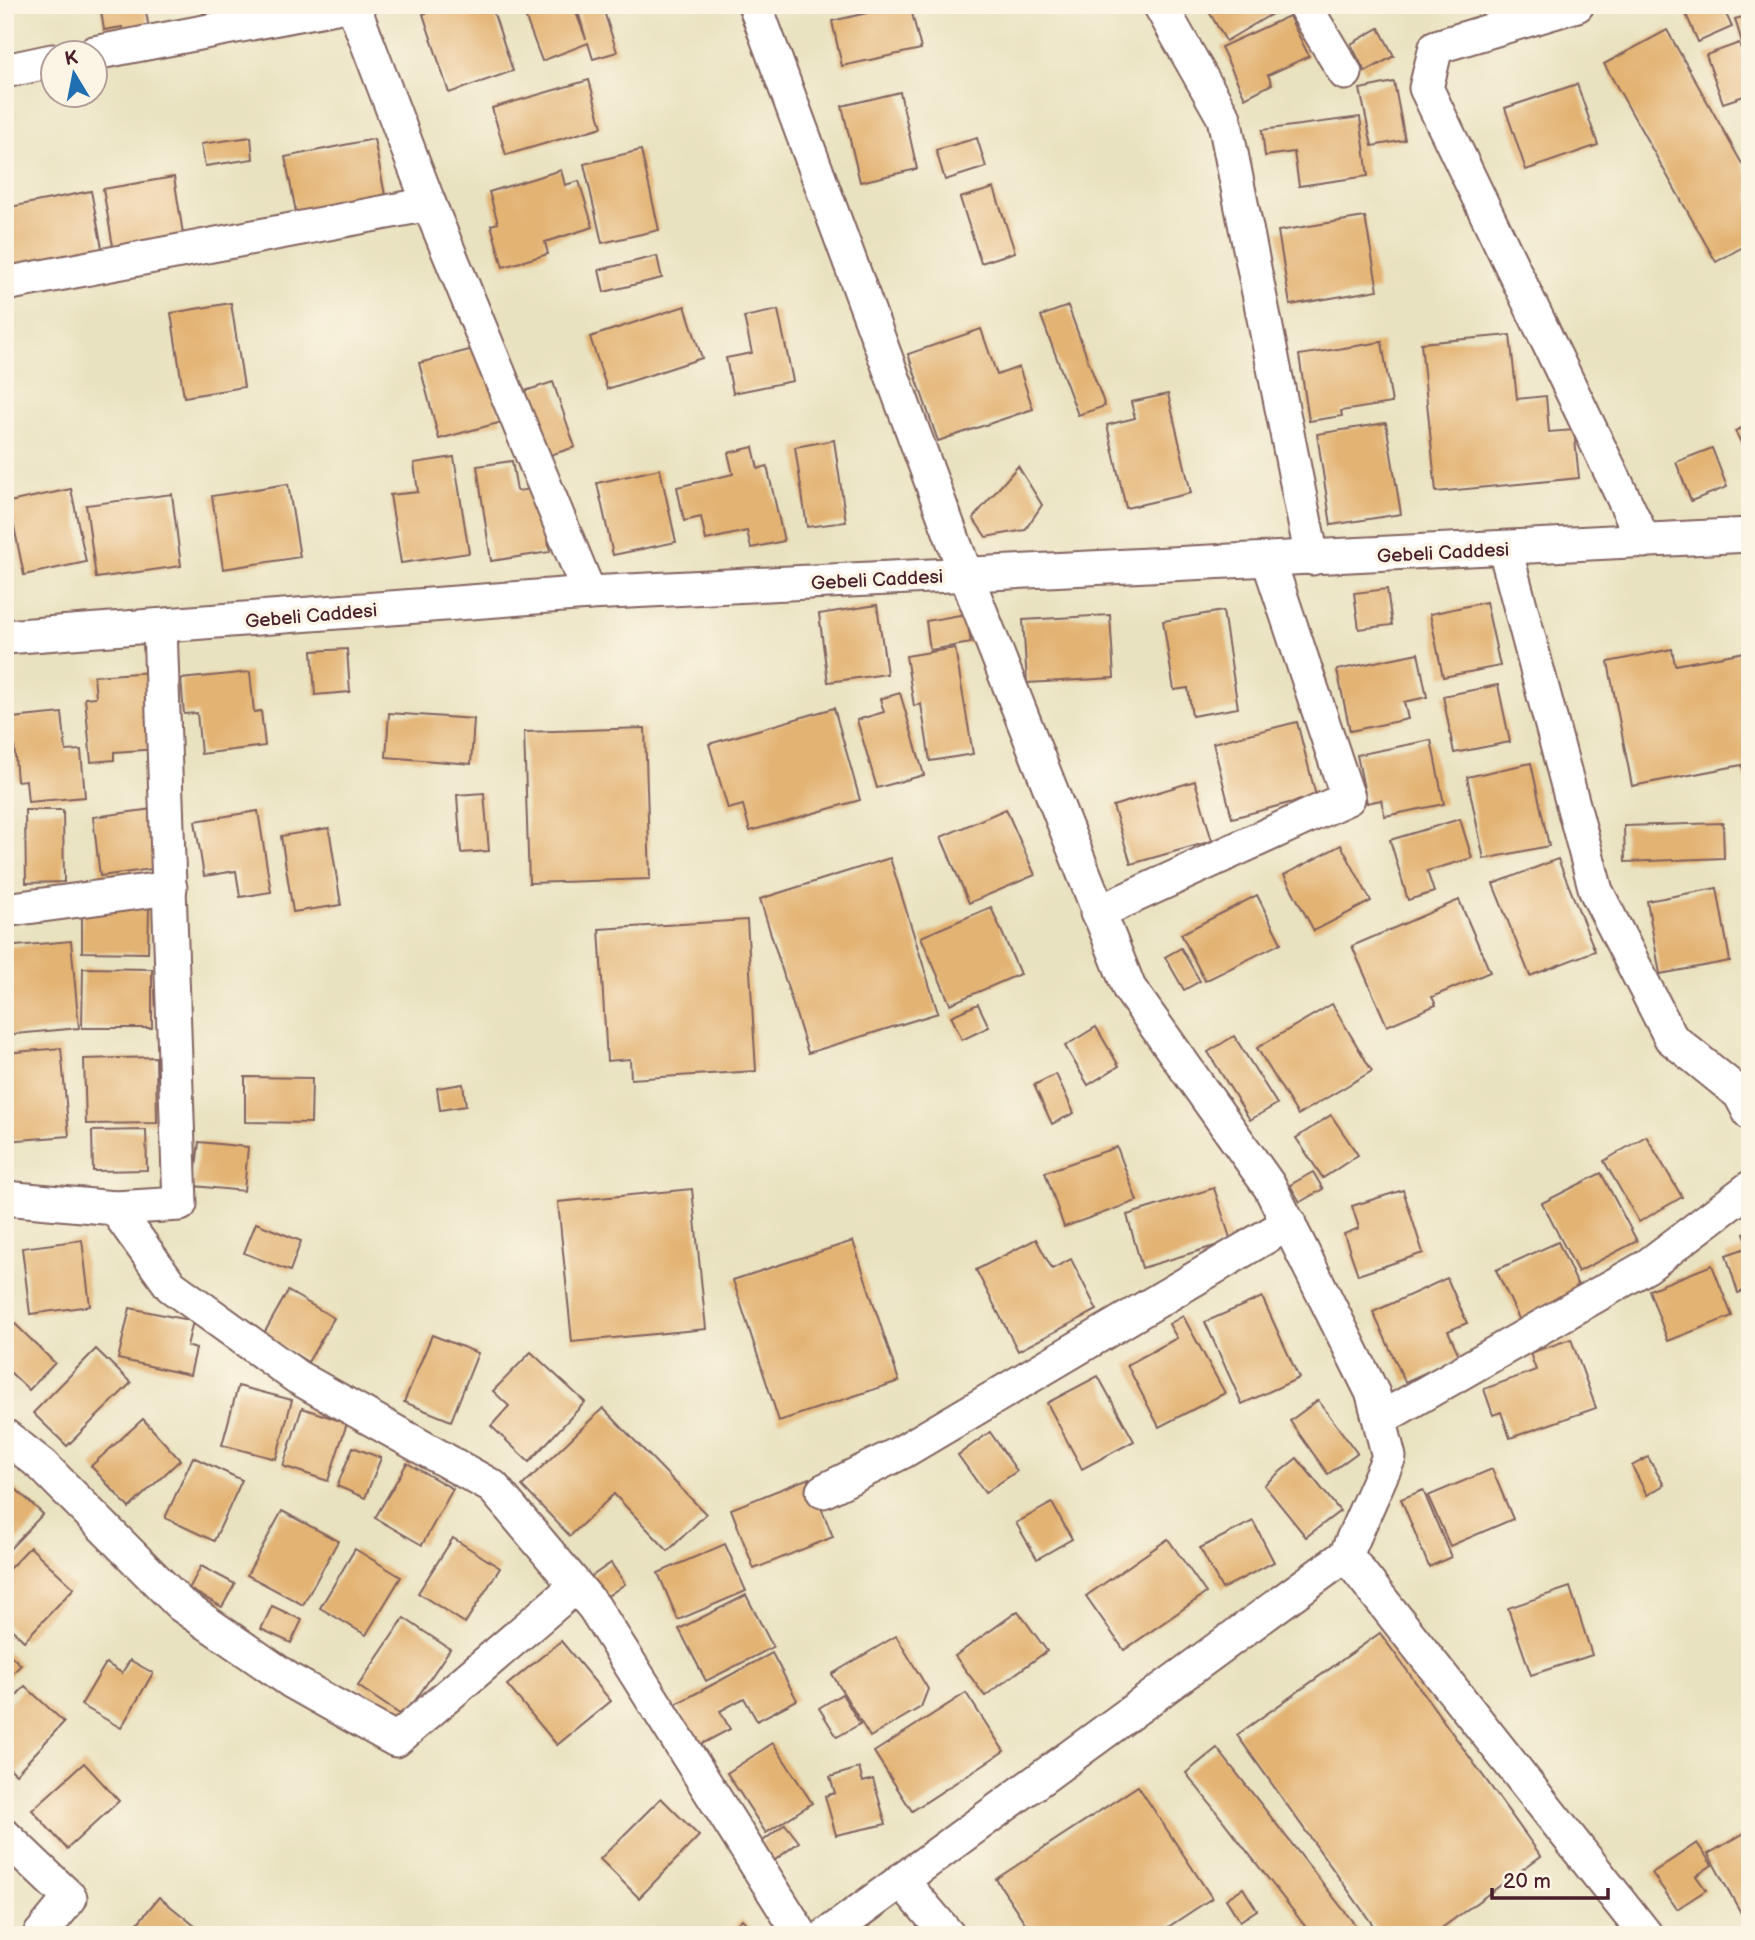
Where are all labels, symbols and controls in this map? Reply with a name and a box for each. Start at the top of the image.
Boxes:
north arrow [38,38,108,108]
text: K [63,46,80,71]
street label: Gebeli Caddesi [1376,539,1510,568]
street label: Gebeli Caddesi [810,566,944,595]
street label: Gebeli Caddesi [244,599,378,634]
scale bar [1492,1856,1608,1900]
text: 20 m [1503,1869,1551,1894]

